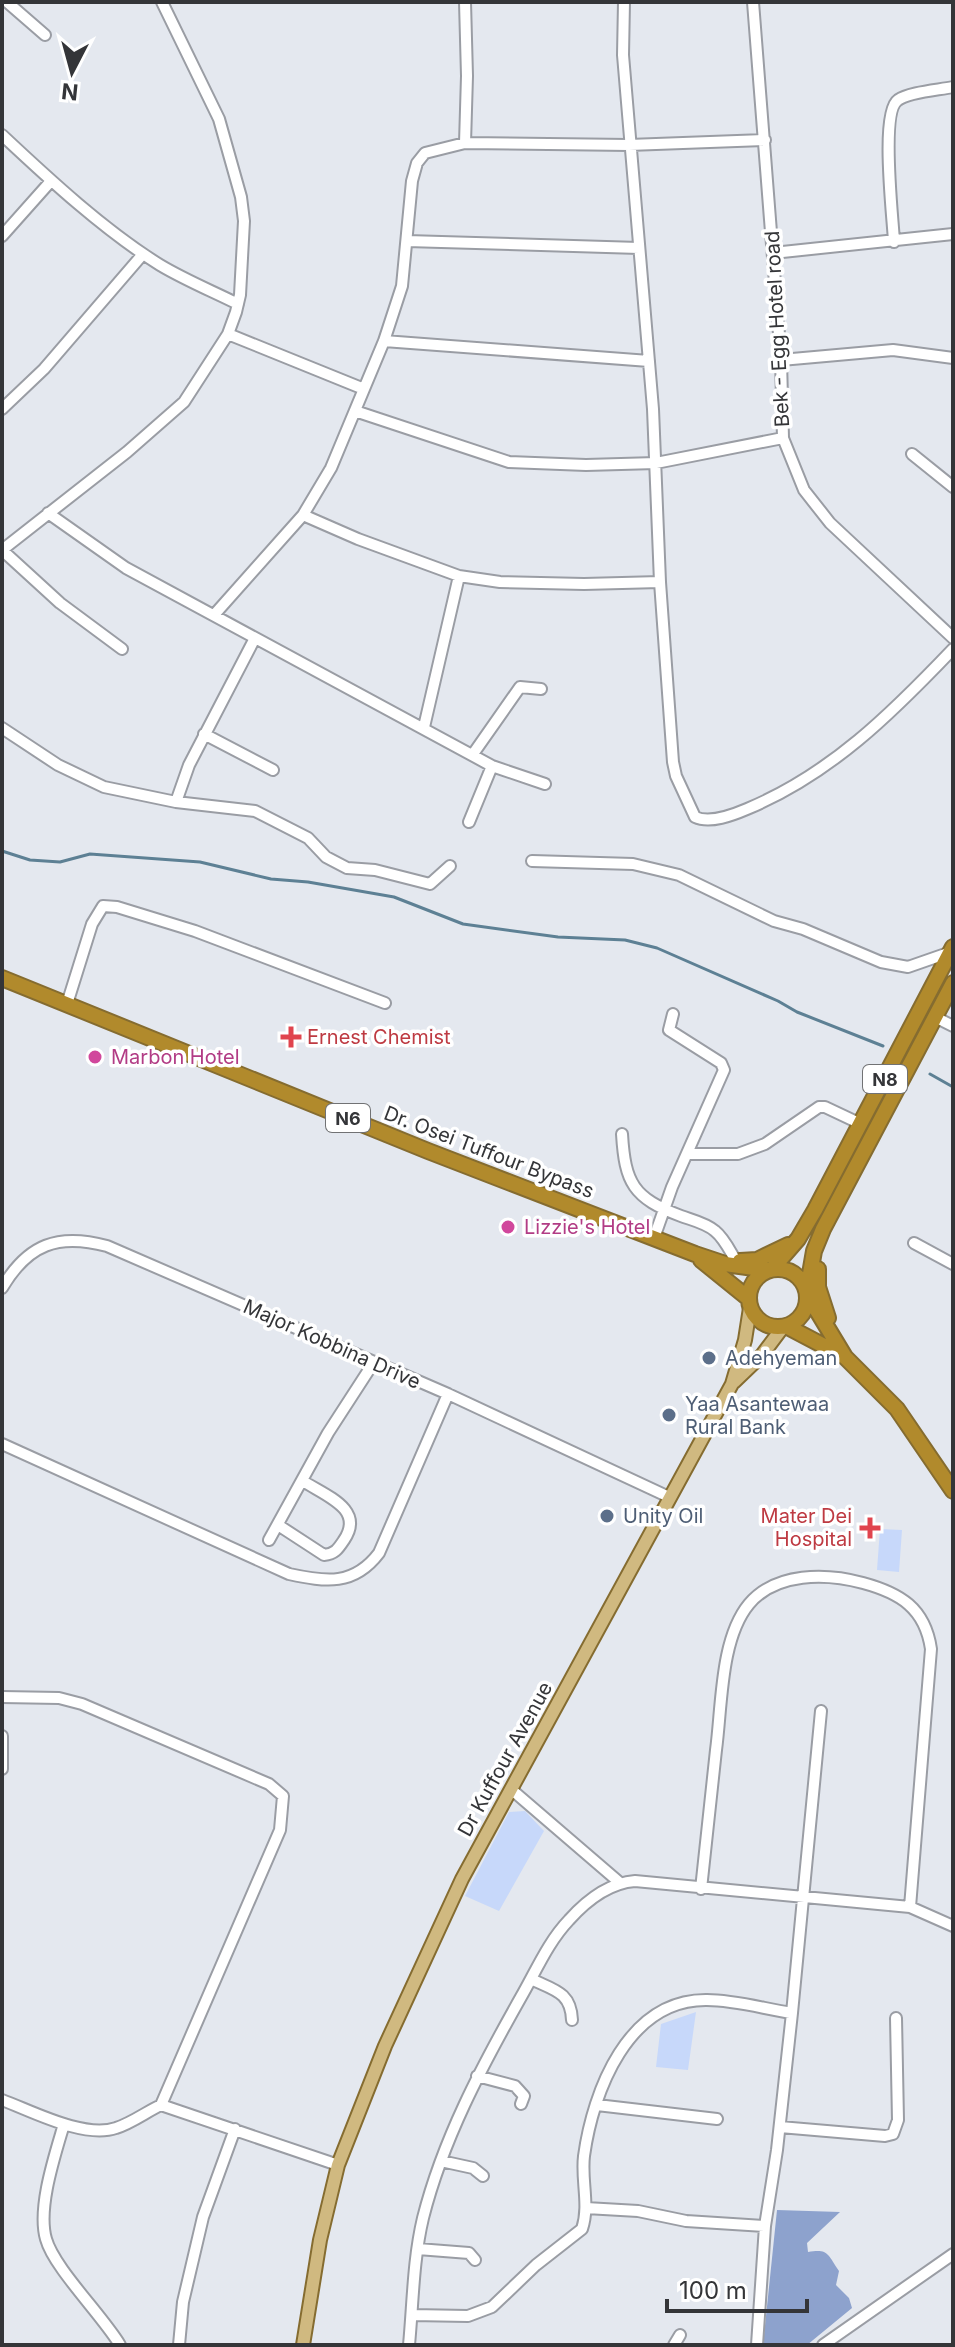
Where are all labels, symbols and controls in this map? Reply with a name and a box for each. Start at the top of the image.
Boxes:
north arrow [32,32,112,112]
text: N [60,78,80,106]
street label: Bek - Egg Hotel road [760,230,794,428]
place label: Ernest Chemist [307,1025,451,1049]
marker: Ernest Chemist [282,1028,300,1046]
place label: Marbon Hotel [111,1045,240,1069]
marker: Marbon Hotel [86,1048,104,1066]
road number: N8 [863,1065,907,1093]
street label: Dr. Osei Tuffour Bypass [381,1101,597,1203]
road number: N6 [326,1104,370,1132]
place label: Lizzie's Hotel [524,1215,650,1239]
marker: Lizzie's Hotel [499,1218,517,1236]
street label: Major Kobbina Drive [240,1294,424,1394]
place label: Adehyeman [725,1346,837,1370]
marker: Adehyeman [700,1349,718,1367]
place label: Yaa Asantewaa Rural Bank [685,1392,829,1439]
marker: Yaa Asantewaa Rural Bank [660,1406,678,1424]
place label: Unity Oil [623,1504,703,1528]
place label: Mater Dei Hospital [761,1504,852,1551]
marker: Unity Oil [598,1507,616,1525]
marker: Mater Dei Hospital [859,1517,881,1539]
street label: Dr Kuffour Avenue [453,1678,557,1840]
scale bar [667,2263,807,2313]
text: 100 m [679,2276,747,2305]

